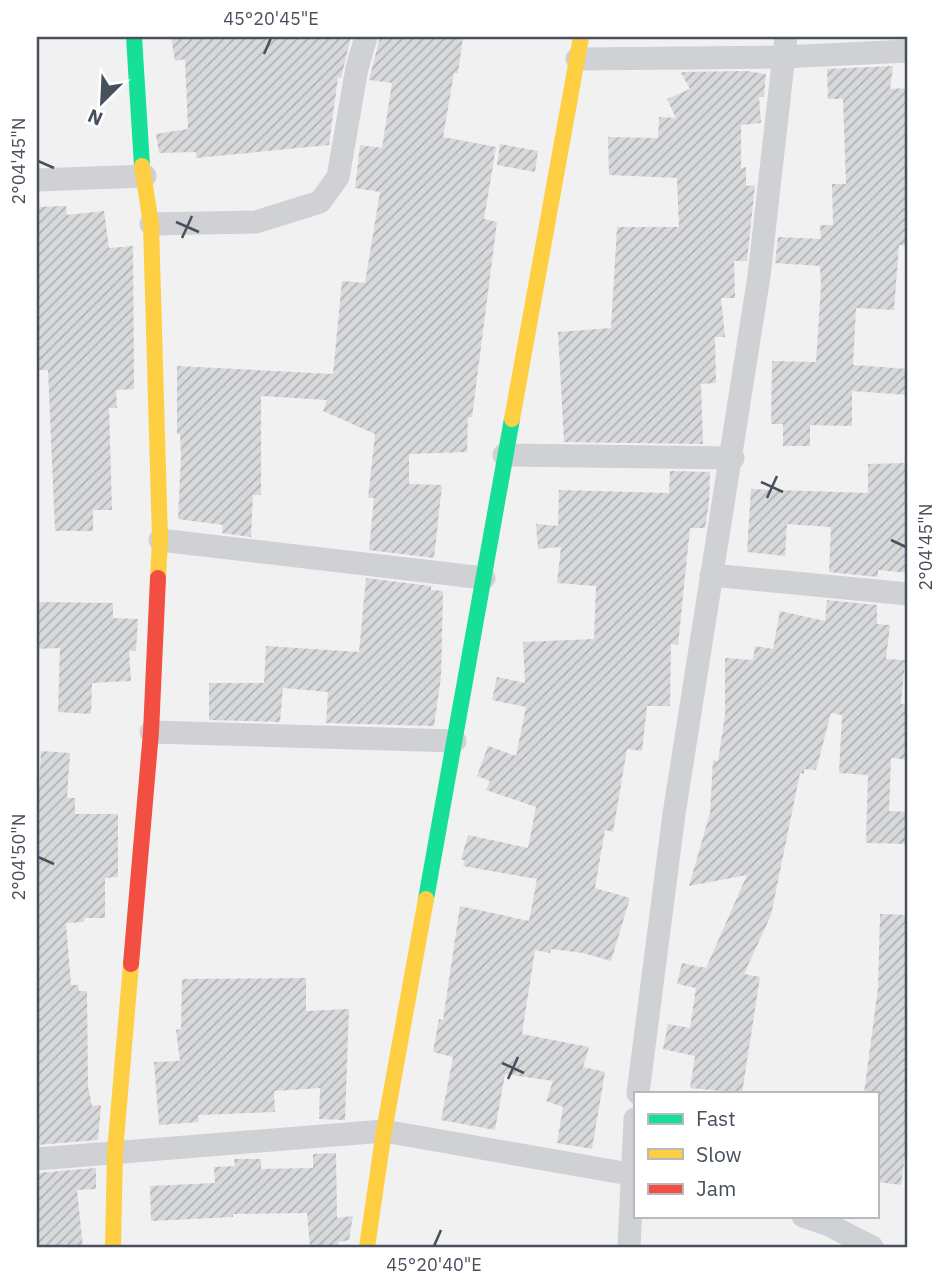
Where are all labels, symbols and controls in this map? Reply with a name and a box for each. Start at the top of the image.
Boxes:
text: 45°20'45"E [223,7,319,30]
north arrow [66,66,136,136]
text: N [84,104,106,131]
text: 2°04'45"N [7,117,30,205]
text: 2°04'45"N [914,503,937,591]
text: 2°04'50"N [7,813,30,901]
legend [634,1092,878,1218]
text: Fast [696,1104,736,1132]
text: Slow [696,1140,742,1168]
text: Jam [696,1174,736,1202]
text: 45°20'40"E [386,1253,482,1276]

